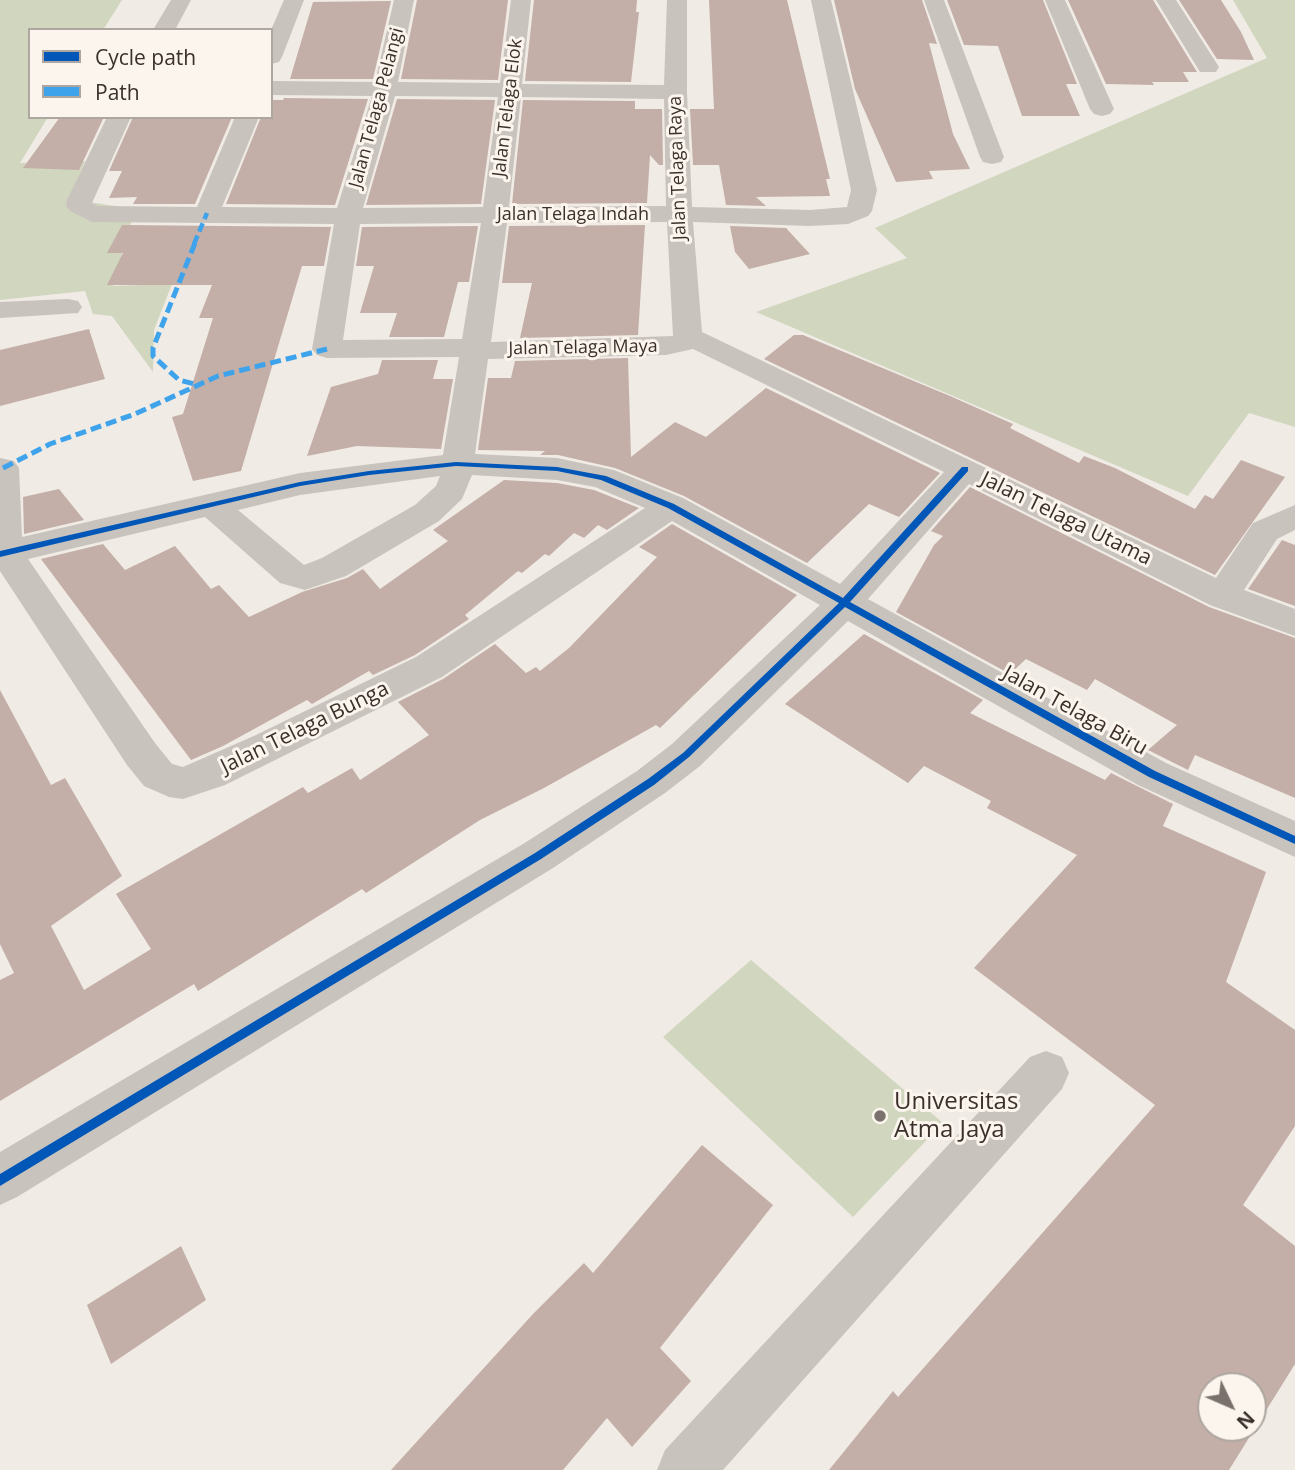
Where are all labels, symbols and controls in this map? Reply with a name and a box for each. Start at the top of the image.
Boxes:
street label: Jalan Telaga Pelangi [345,26,409,190]
legend [28,28,273,119]
street label: Jalan Telaga Elok [489,38,527,178]
text: Cycle path [95,43,196,71]
text: Path [95,78,140,106]
street label: Jalan Telaga Raya [665,96,691,240]
street label: Jalan Telaga Indah [497,204,649,226]
street label: Jalan Telaga Maya [508,336,658,360]
street label: Jalan Telaga Utama [976,467,1156,571]
street label: Jalan Telaga Biru [998,661,1152,761]
street label: Jalan Telaga Bunga [217,676,393,780]
place label: Universitas Atma Jaya [894,1088,1018,1144]
marker: Universitas Atma Jaya [872,1108,888,1124]
north arrow [1197,1372,1267,1442]
text: N [1231,1406,1260,1435]

